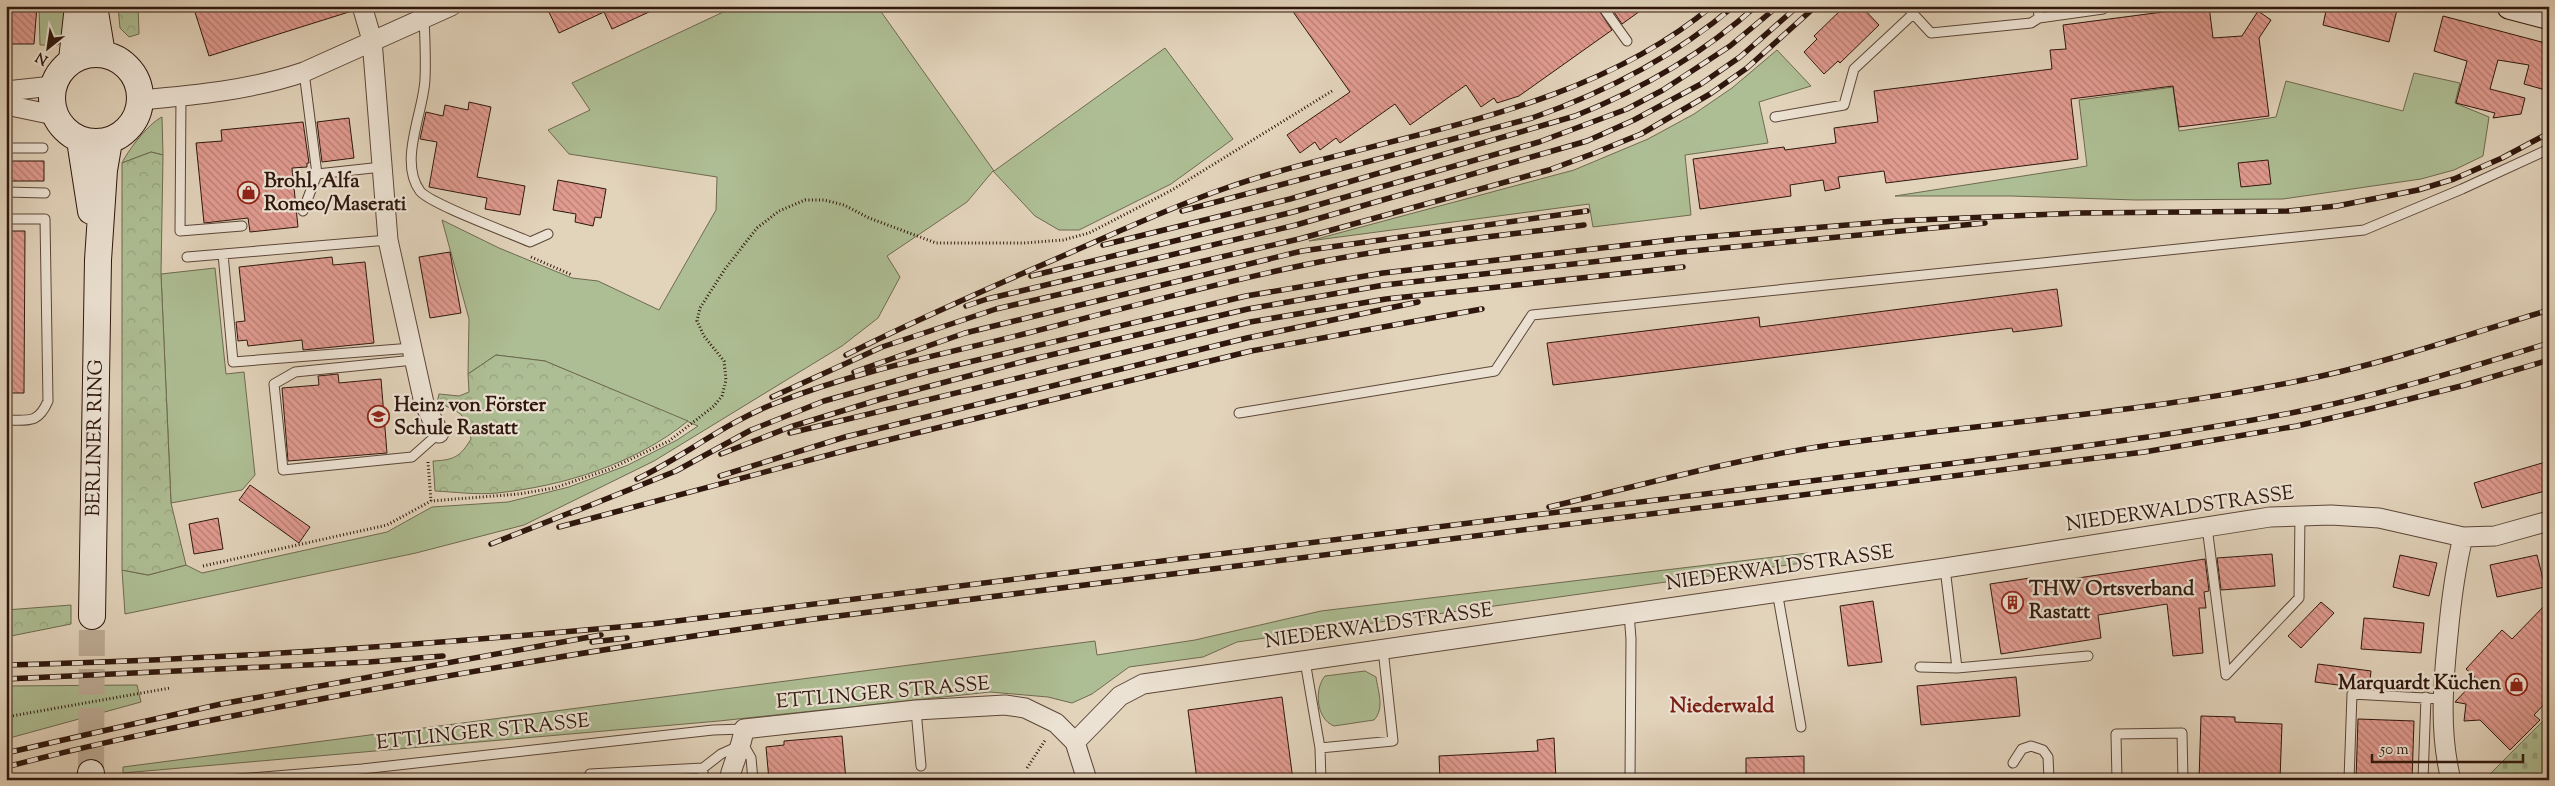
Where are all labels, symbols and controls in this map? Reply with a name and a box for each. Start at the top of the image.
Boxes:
north arrow [22,22,72,72]
text: N [33,46,52,69]
place label: Brohl, Alfa Romeo/Maserati [264,168,407,220]
shop icon: Brohl, Alfa Romeo/Maserati [236,181,260,205]
street label: BERLINER RING [80,359,112,517]
place label: Heinz von Förster Schule Rastatt [394,392,547,444]
school or university icon: Heinz von Förster Schule Rastatt [366,405,390,429]
street label: NIEDERWALDSTRASSE [2064,480,2296,540]
street label: NIEDERWALDSTRASSE [1664,539,1896,599]
place label: THW Ortsverband Rastatt [2029,576,2195,628]
building icon: THW Ortsverband Rastatt [2001,590,2025,614]
street label: NIEDERWALDSTRASSE [1263,597,1495,657]
street label: ETTLINGER STRASSE [775,670,991,718]
place label: Marquardt Küchen [2338,670,2501,699]
shop icon: Marquardt Küchen [2505,672,2529,696]
district label: Niederwald [1670,692,1774,722]
street label: ETTLINGER STRASSE [375,707,591,759]
scale bar [2372,731,2524,763]
text: 50 m [2379,740,2409,761]

